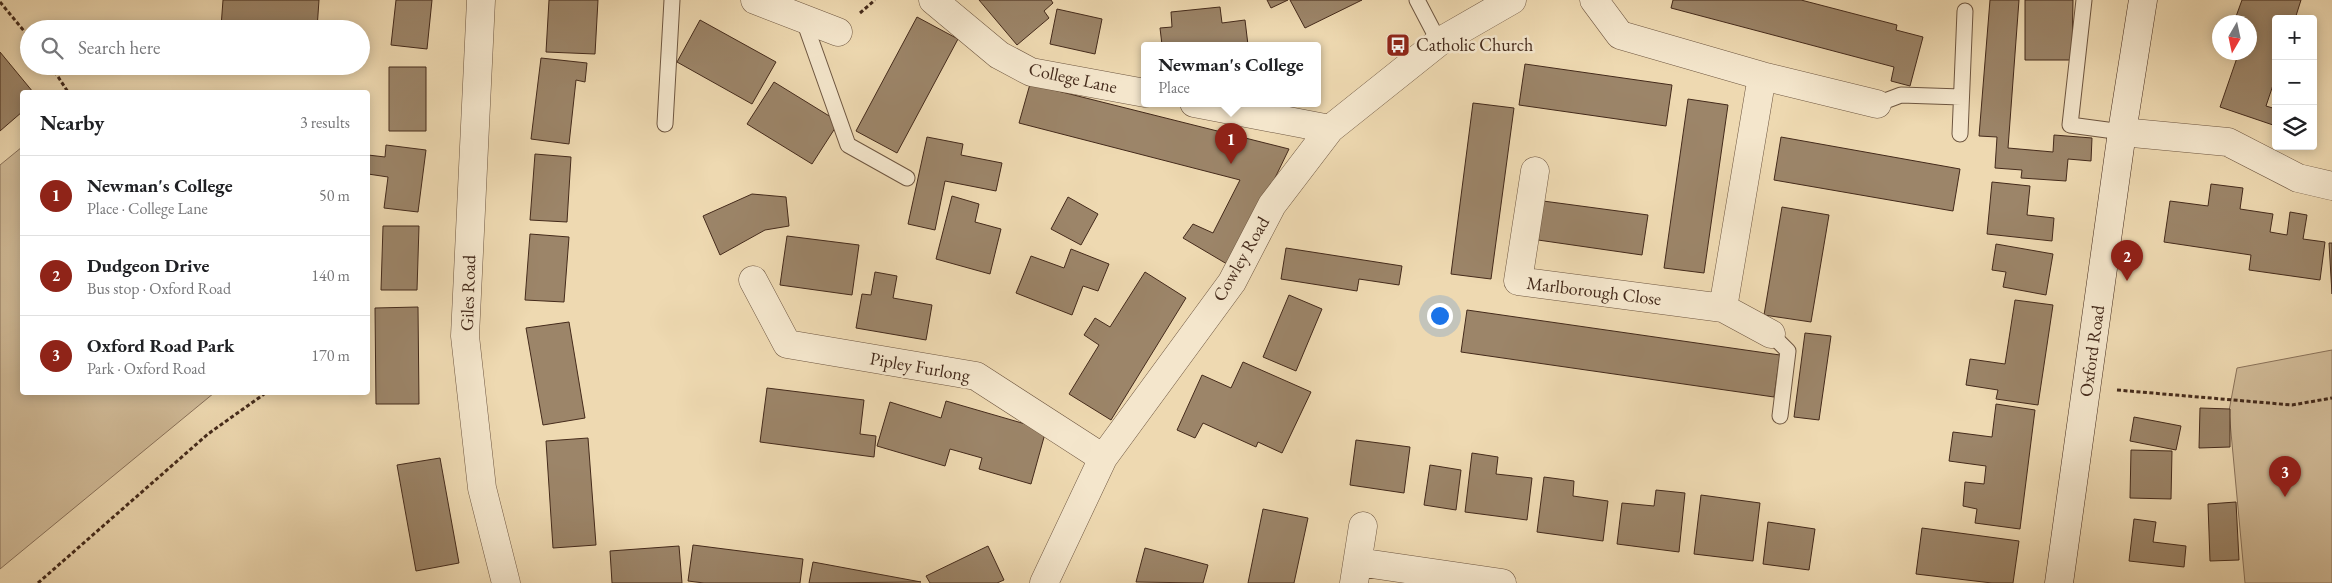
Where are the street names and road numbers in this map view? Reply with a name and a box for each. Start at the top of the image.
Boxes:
street label: College Lane [1027,57,1119,98]
street label: Cowley Road [1207,211,1275,305]
street label: Giles Road [455,254,480,331]
street label: Marlborough Close [1525,271,1663,310]
street label: Oxford Road [2074,303,2109,398]
street label: Pipley Furlong [868,346,972,387]

